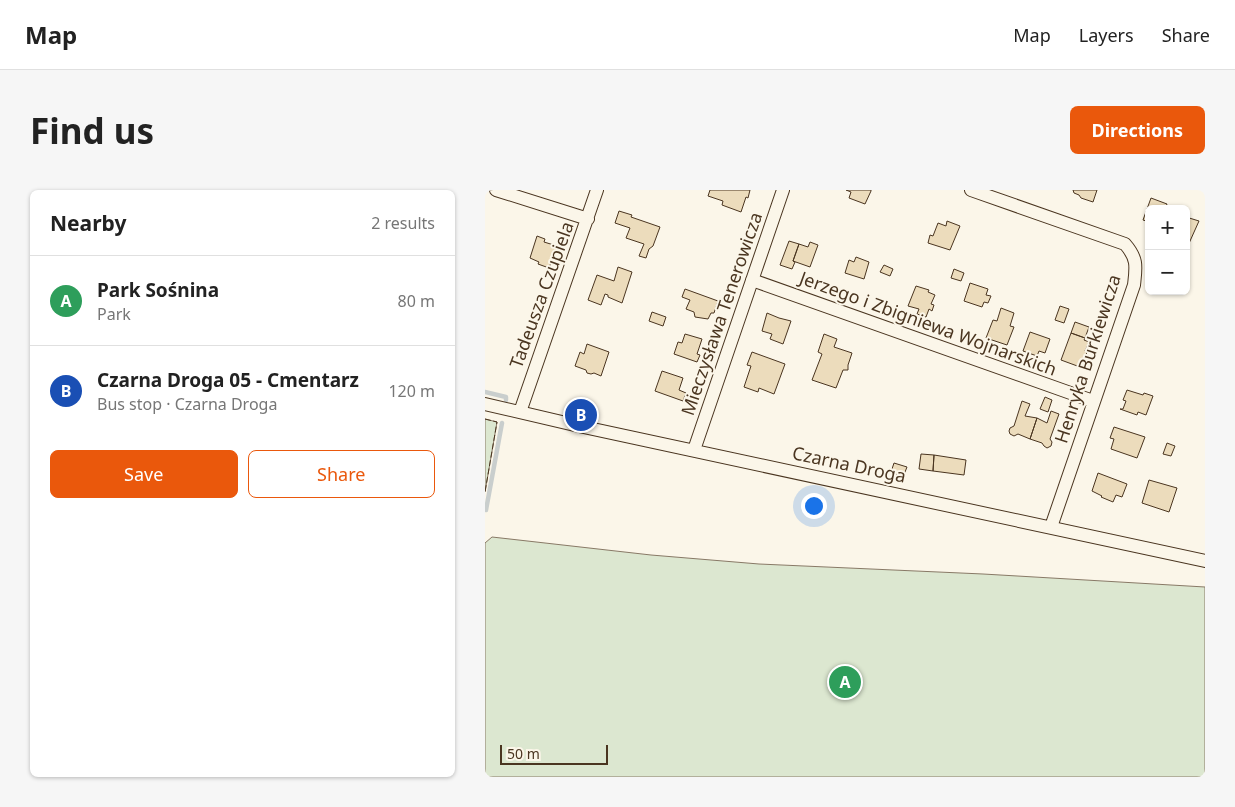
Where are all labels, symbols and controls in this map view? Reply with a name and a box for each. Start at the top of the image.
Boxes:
text: Map [25,18,77,51]
text: Map [1013,23,1051,47]
text: Layers [1079,23,1134,47]
text: Share [1162,23,1210,47]
button: Directions [1070,106,1205,154]
text: Find us [30,107,154,154]
map controls [1145,205,1190,295]
button: + [1145,205,1190,250]
text: Nearby [50,209,126,237]
street label: Mieczysława Tenerowicza [675,209,767,419]
text: 2 results [371,212,435,234]
street label: Tadeusza Czupiela [503,218,579,371]
button: − [1145,250,1190,295]
street label: Jerzego i Zbigniewa Wojnarskich [795,265,1060,381]
street label: Henryka Burkiewicza [1048,271,1126,446]
text: Park Sośnina [97,277,219,303]
text: A [60,290,72,312]
text: 80 m [398,290,435,312]
text: Park [97,303,131,325]
text: Czarna Droga 05 - Cmentarz [97,367,359,393]
text: B [61,380,71,402]
text: 120 m [388,380,435,402]
text: Bus stop · Czarna Droga [97,393,277,415]
pin: B [565,396,597,434]
street label: Czarna Droga [790,440,908,488]
button: Save [50,450,238,498]
button: Share [248,450,435,498]
your location [801,493,827,519]
pin: A [829,663,861,701]
scale bar [500,742,607,765]
text: 50 m [507,744,540,763]

